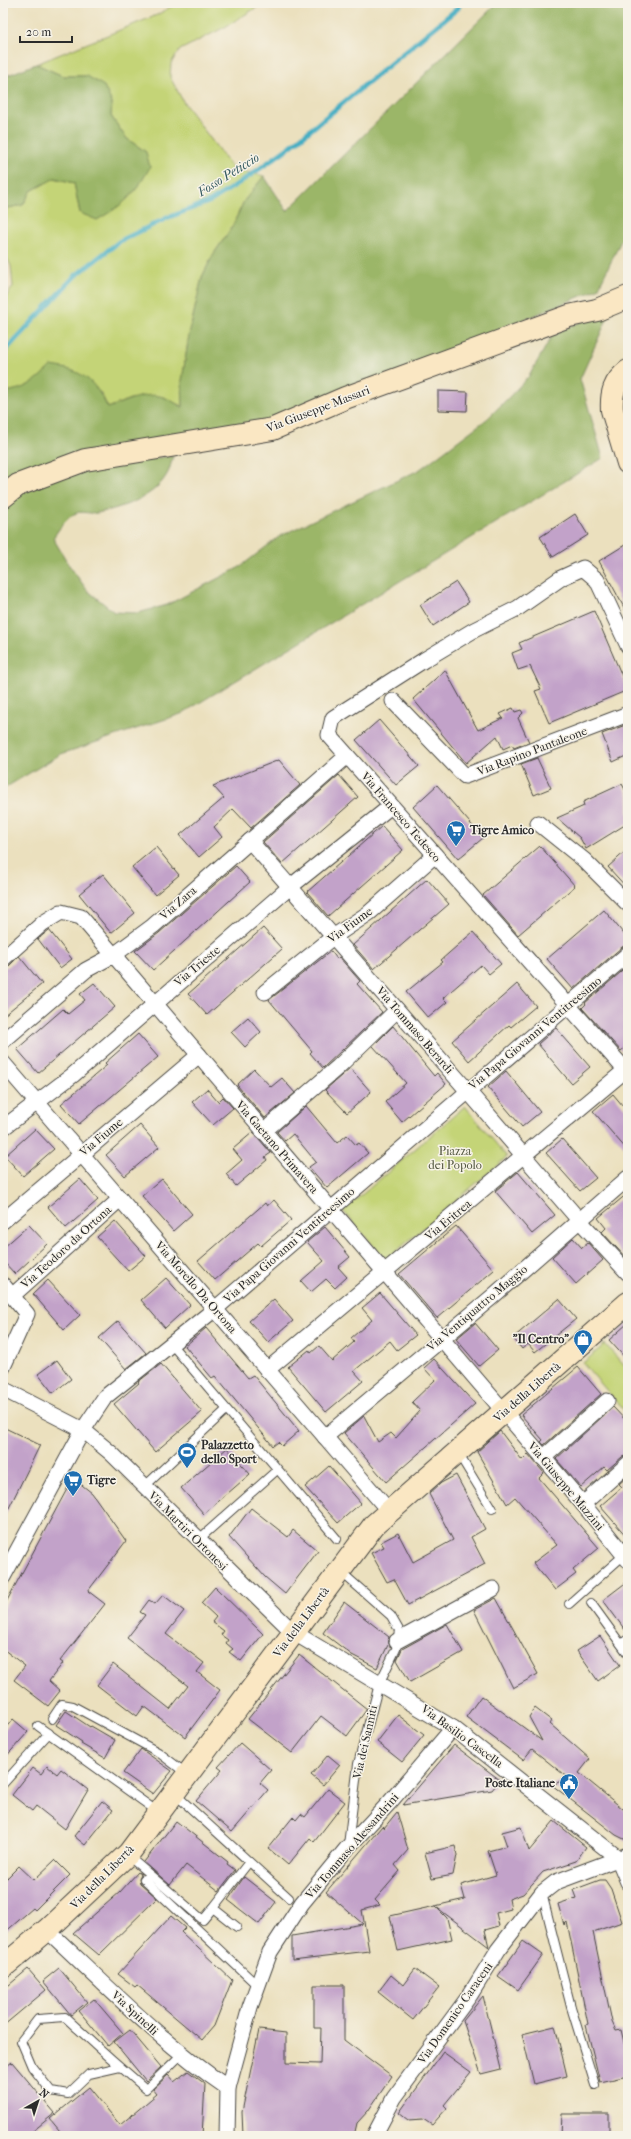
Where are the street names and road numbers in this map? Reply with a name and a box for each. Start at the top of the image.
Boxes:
street label: Via Giuseppe Massari [263,383,372,436]
street label: Via Rapino Pantaleone [474,724,589,779]
street label: Via Francesco Tedesco [358,768,444,865]
street label: Via Zara [156,883,199,923]
street label: Via Fiume [324,904,375,947]
street label: Via Trieste [170,943,223,990]
street label: Via Papa Giovanni Ventitreesimo [465,973,604,1093]
street label: Via Tommaso Berardi [373,983,457,1077]
street label: Via Gaetano Primavera [232,1097,321,1197]
street label: Via Fiume [76,1115,125,1160]
street label: Via Papa Giovanni Ventitreesimo [220,1184,357,1306]
street label: Via Eritrea [421,1196,474,1244]
street label: Via Teodoro da Ortona [17,1202,114,1292]
street label: Via Morello Da Ortona [152,1237,240,1336]
street label: Via Ventiquattro Maggio [423,1262,530,1355]
street label: Via della Libertà [490,1359,564,1426]
street label: Via Giuseppe Mazzini [524,1438,607,1533]
street label: Via Martiri Ortonesi [145,1488,231,1574]
street label: Via della Libertà [269,1584,332,1661]
street label: Via Basilio Cascella [418,1701,506,1771]
street label: Via dei Sanniti [350,1703,380,1781]
street label: Via Tommaso Alessandrini [302,1790,402,1902]
street label: Via della Libertà [66,1842,137,1913]
street label: Via Domenico Caraceni [414,1959,496,2067]
street label: Via Spinelli [108,1987,162,2038]

